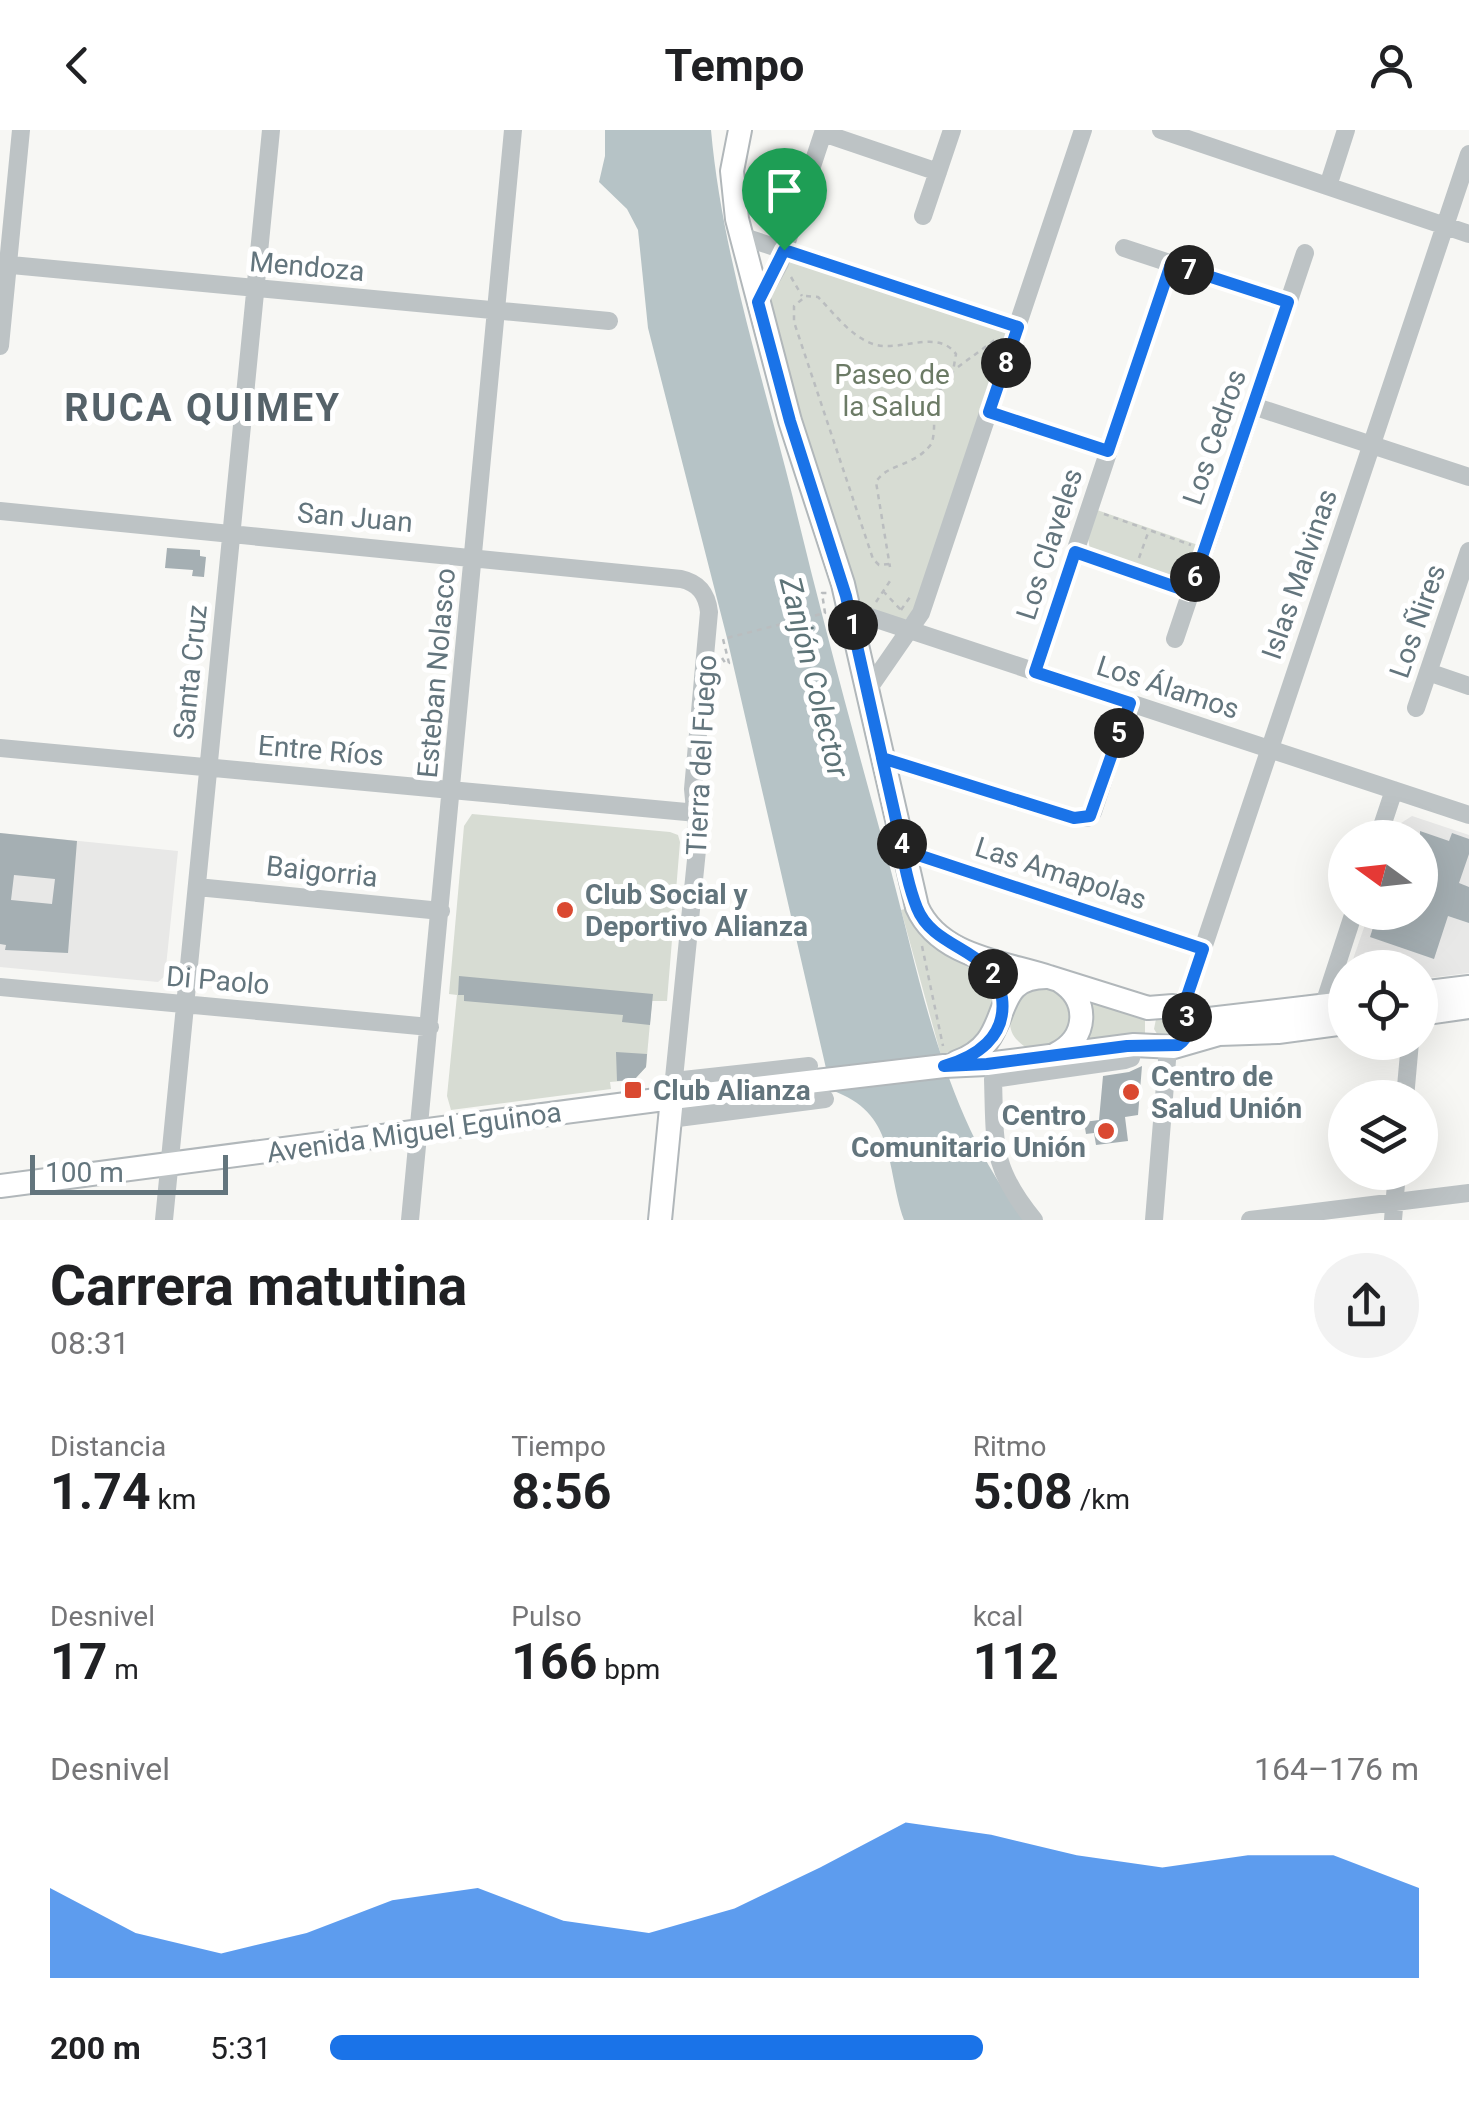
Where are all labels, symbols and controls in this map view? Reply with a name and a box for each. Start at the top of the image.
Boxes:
icon: back [50,38,105,93]
icon: person [1364,38,1419,93]
text: Tempo [665,39,804,92]
pin [742,148,827,251]
icon: arrive [757,163,812,218]
street label: Mendoza [248,245,366,288]
pin: 7 [1164,245,1214,295]
text: 7 [1181,253,1197,286]
pin: 8 [981,338,1031,388]
text: 8 [998,346,1014,379]
park label: Paseo de la Salud [834,358,950,423]
street label: Los Cedros [1176,365,1253,509]
district label: RUCA QUIMEY [64,386,342,430]
street label: Los Claveles [1010,464,1089,624]
street label: Islas Malvinas [1255,485,1344,663]
street label: San Juan [296,496,414,539]
pin: 6 [1170,552,1220,602]
text: 6 [1187,560,1203,593]
street label: Los Ñires [1383,560,1452,682]
street label: Esteban Nolasco [411,567,462,779]
water label: Zanjón Colector [772,572,857,782]
pin: 1 [828,600,878,650]
street label: Santa Cruz [167,603,214,741]
text: 1 [845,608,861,641]
street label: Los Álamos [1092,649,1243,726]
street label: Tierra del Fuego [680,654,723,856]
pin: 5 [1094,708,1144,758]
text: 5 [1111,716,1127,749]
street label: Entre Ríos [257,729,385,772]
pin: 4 [877,819,927,869]
north arrow [1328,820,1438,930]
map controls [1328,820,1438,1190]
text: 4 [894,827,910,860]
street label: Las Amapolas [971,830,1151,917]
street label: Baigorria [264,849,379,894]
place label: Club Social y Deportivo Alianza [585,878,808,943]
marker: Club Social y Deportivo Alianza [554,899,576,921]
pin: 2 [968,949,1018,999]
button: locate [1328,950,1438,1060]
text: 2 [985,957,1001,990]
street label: Di Paolo [165,960,271,1001]
pin: 3 [1162,992,1212,1042]
text: 3 [1179,1000,1195,1033]
place label: Centro de Salud Unión [1151,1060,1302,1125]
place label: Club Alianza [653,1074,811,1107]
marker: Club Alianza [622,1079,644,1101]
button: layers [1328,1080,1438,1190]
marker: Centro de Salud Unión [1120,1081,1142,1103]
street label: Avenida Miguel Eguinoa [265,1095,564,1170]
place label: Centro Comunitario Unión [851,1099,1086,1164]
marker: Centro Comunitario Unión [1095,1120,1117,1142]
scale bar [30,1150,228,1194]
text: 100 m [45,1156,124,1189]
button: share [1314,1253,1419,1358]
text: Carrera matutina [50,1254,467,1318]
text: 08:31 [50,1324,130,1362]
text: Distancia [50,1430,166,1463]
text: Tiempo [511,1430,606,1463]
text: Ritmo [973,1430,1046,1463]
text: 1.74 [50,1463,151,1521]
text: 8:56 [511,1463,611,1521]
text: 5:08 [973,1463,1073,1521]
text: km [151,1483,196,1516]
text: /km [1073,1483,1130,1516]
text: Desnivel [50,1600,155,1633]
text: Pulso [511,1600,582,1633]
text: kcal [973,1600,1023,1633]
text: 17 [50,1633,107,1691]
text: 166 [511,1633,597,1691]
text: 112 [973,1633,1059,1691]
text: m [107,1653,139,1686]
text: bpm [597,1653,660,1686]
text: Desnivel [50,1750,170,1788]
text: 164–176 m [1254,1750,1419,1788]
text: 200 m [50,2029,141,2067]
text: 5:31 [210,2029,272,2067]

